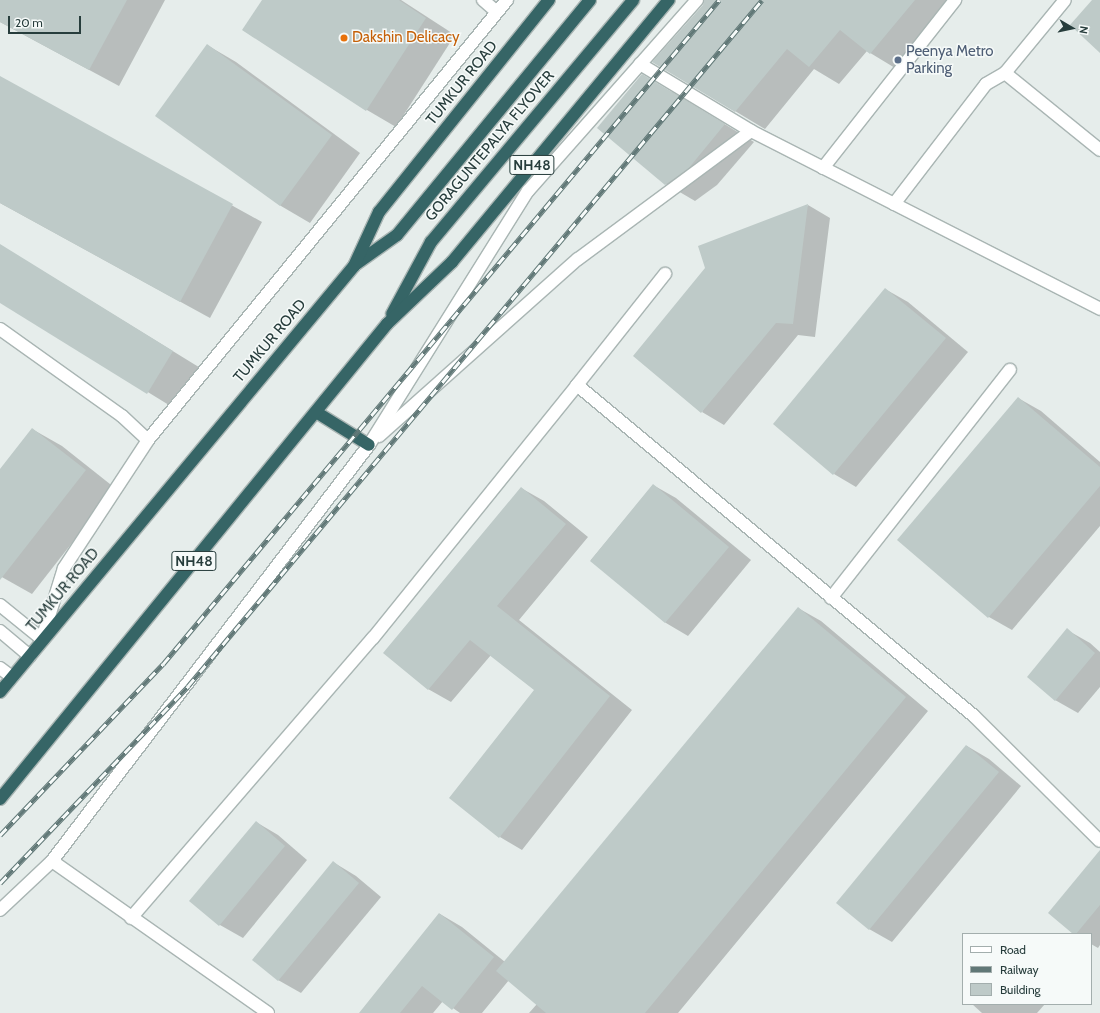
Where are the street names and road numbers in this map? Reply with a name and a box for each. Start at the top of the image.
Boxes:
street label: TUMKUR ROAD [423,37,501,129]
street label: GORAGUNTEPALYA FLYOVER [422,67,558,225]
road number: NH48 [509,153,555,177]
street label: TUMKUR ROAD [230,296,310,386]
street label: TUMKUR ROAD [23,545,103,635]
road number: NH48 [171,549,217,573]

